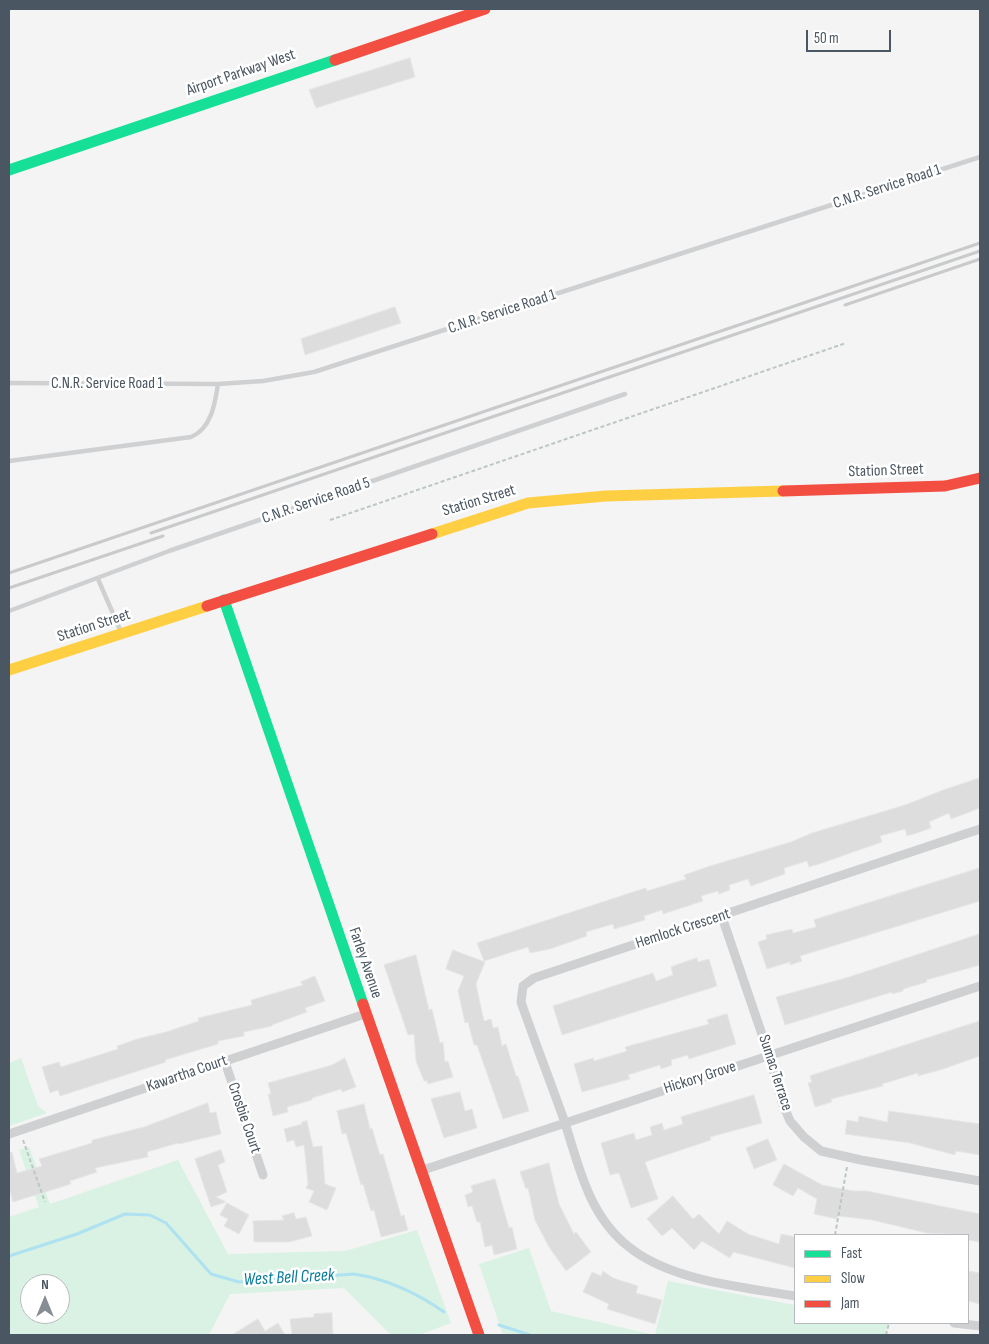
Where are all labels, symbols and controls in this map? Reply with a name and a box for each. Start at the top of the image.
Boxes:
scale bar [809,20,894,52]
text: 50 m [814,29,839,48]
street label: Airport Parkway West [184,45,298,101]
street label: C.N.R. Service Road 1 [831,161,943,213]
street label: C.N.R. Service Road 1 [446,286,558,338]
street label: C.N.R. Service Road 1 [51,374,163,394]
street label: Station Street [848,460,924,482]
street label: C.N.R. Service Road 5 [259,474,373,528]
street label: Station Street [440,481,518,521]
street label: Station Street [55,605,133,647]
street label: Hemlock Crescent [633,905,733,953]
street label: Farley Avenue [344,925,386,1001]
street label: Sumac Terrace [754,1033,796,1113]
street label: Kawartha Court [144,1051,230,1097]
street label: Hickory Grove [661,1057,739,1099]
street label: Crosbie Court [223,1080,265,1156]
legend [794,1234,969,1324]
text: Fast [841,1244,862,1263]
water label: West Bell Creek [243,1265,335,1291]
text: Slow [841,1269,865,1288]
north arrow [20,1274,70,1324]
text: N [41,1276,49,1293]
text: Jam [841,1294,859,1313]

